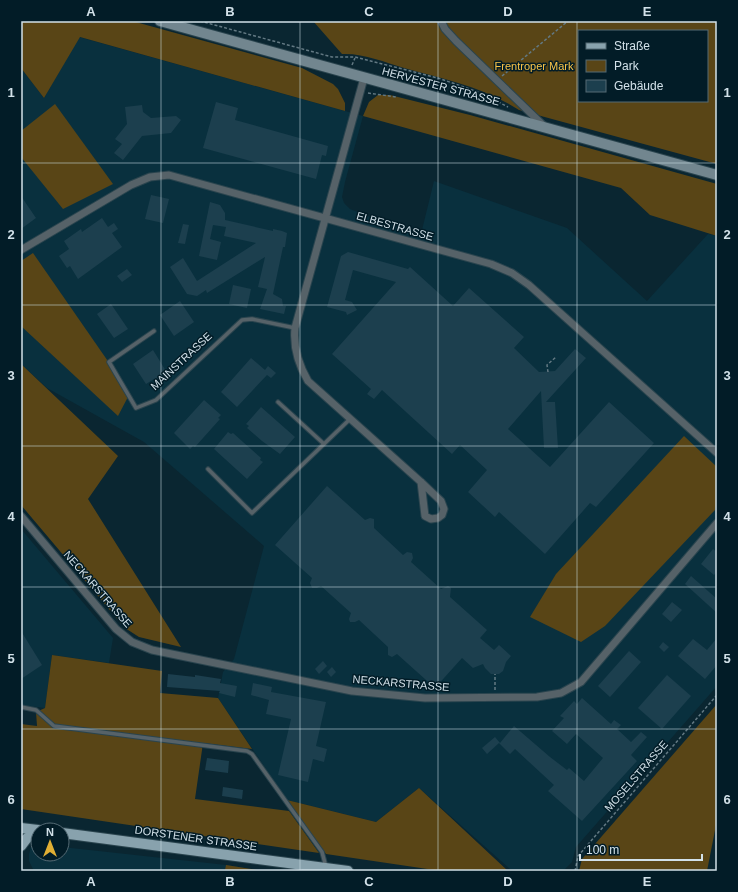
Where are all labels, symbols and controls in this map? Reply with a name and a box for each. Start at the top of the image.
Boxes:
text: A [86,4,96,19]
text: B [225,4,235,19]
text: C [364,4,374,19]
text: D [503,4,513,19]
text: E [643,4,652,19]
legend [578,30,708,102]
text: Straße [614,39,650,53]
text: Park [614,59,640,73]
park label: Frentroper Mark [495,60,574,72]
street label: HERVESTER STRASSE [381,64,501,108]
text: Gebäude [614,79,664,93]
text: 1 [7,85,15,100]
text: 1 [723,85,731,100]
street label: ELBESTRASSE [355,209,435,243]
text: 2 [7,227,15,242]
text: 2 [723,227,731,242]
street label: MAINSTRASSE [148,330,214,392]
text: 3 [7,368,15,383]
text: 3 [723,368,731,383]
text: 4 [7,509,15,524]
text: 4 [723,509,731,524]
street label: NECKARSTRASSE [62,548,134,630]
text: 5 [7,651,15,666]
text: 5 [723,651,731,666]
street label: NECKARSTRASSE [352,673,450,693]
street label: MOSELSTRASSE [602,738,670,814]
text: 6 [7,792,15,807]
text: 6 [723,792,731,807]
north arrow [30,822,70,862]
street label: DORSTENER STRASSE [134,823,258,853]
text: N [46,826,54,838]
scale bar [580,836,702,862]
text: 100 m [586,843,619,857]
text: A [86,874,96,889]
text: B [225,874,235,889]
text: C [364,874,374,889]
text: D [503,874,513,889]
text: E [643,874,652,889]

